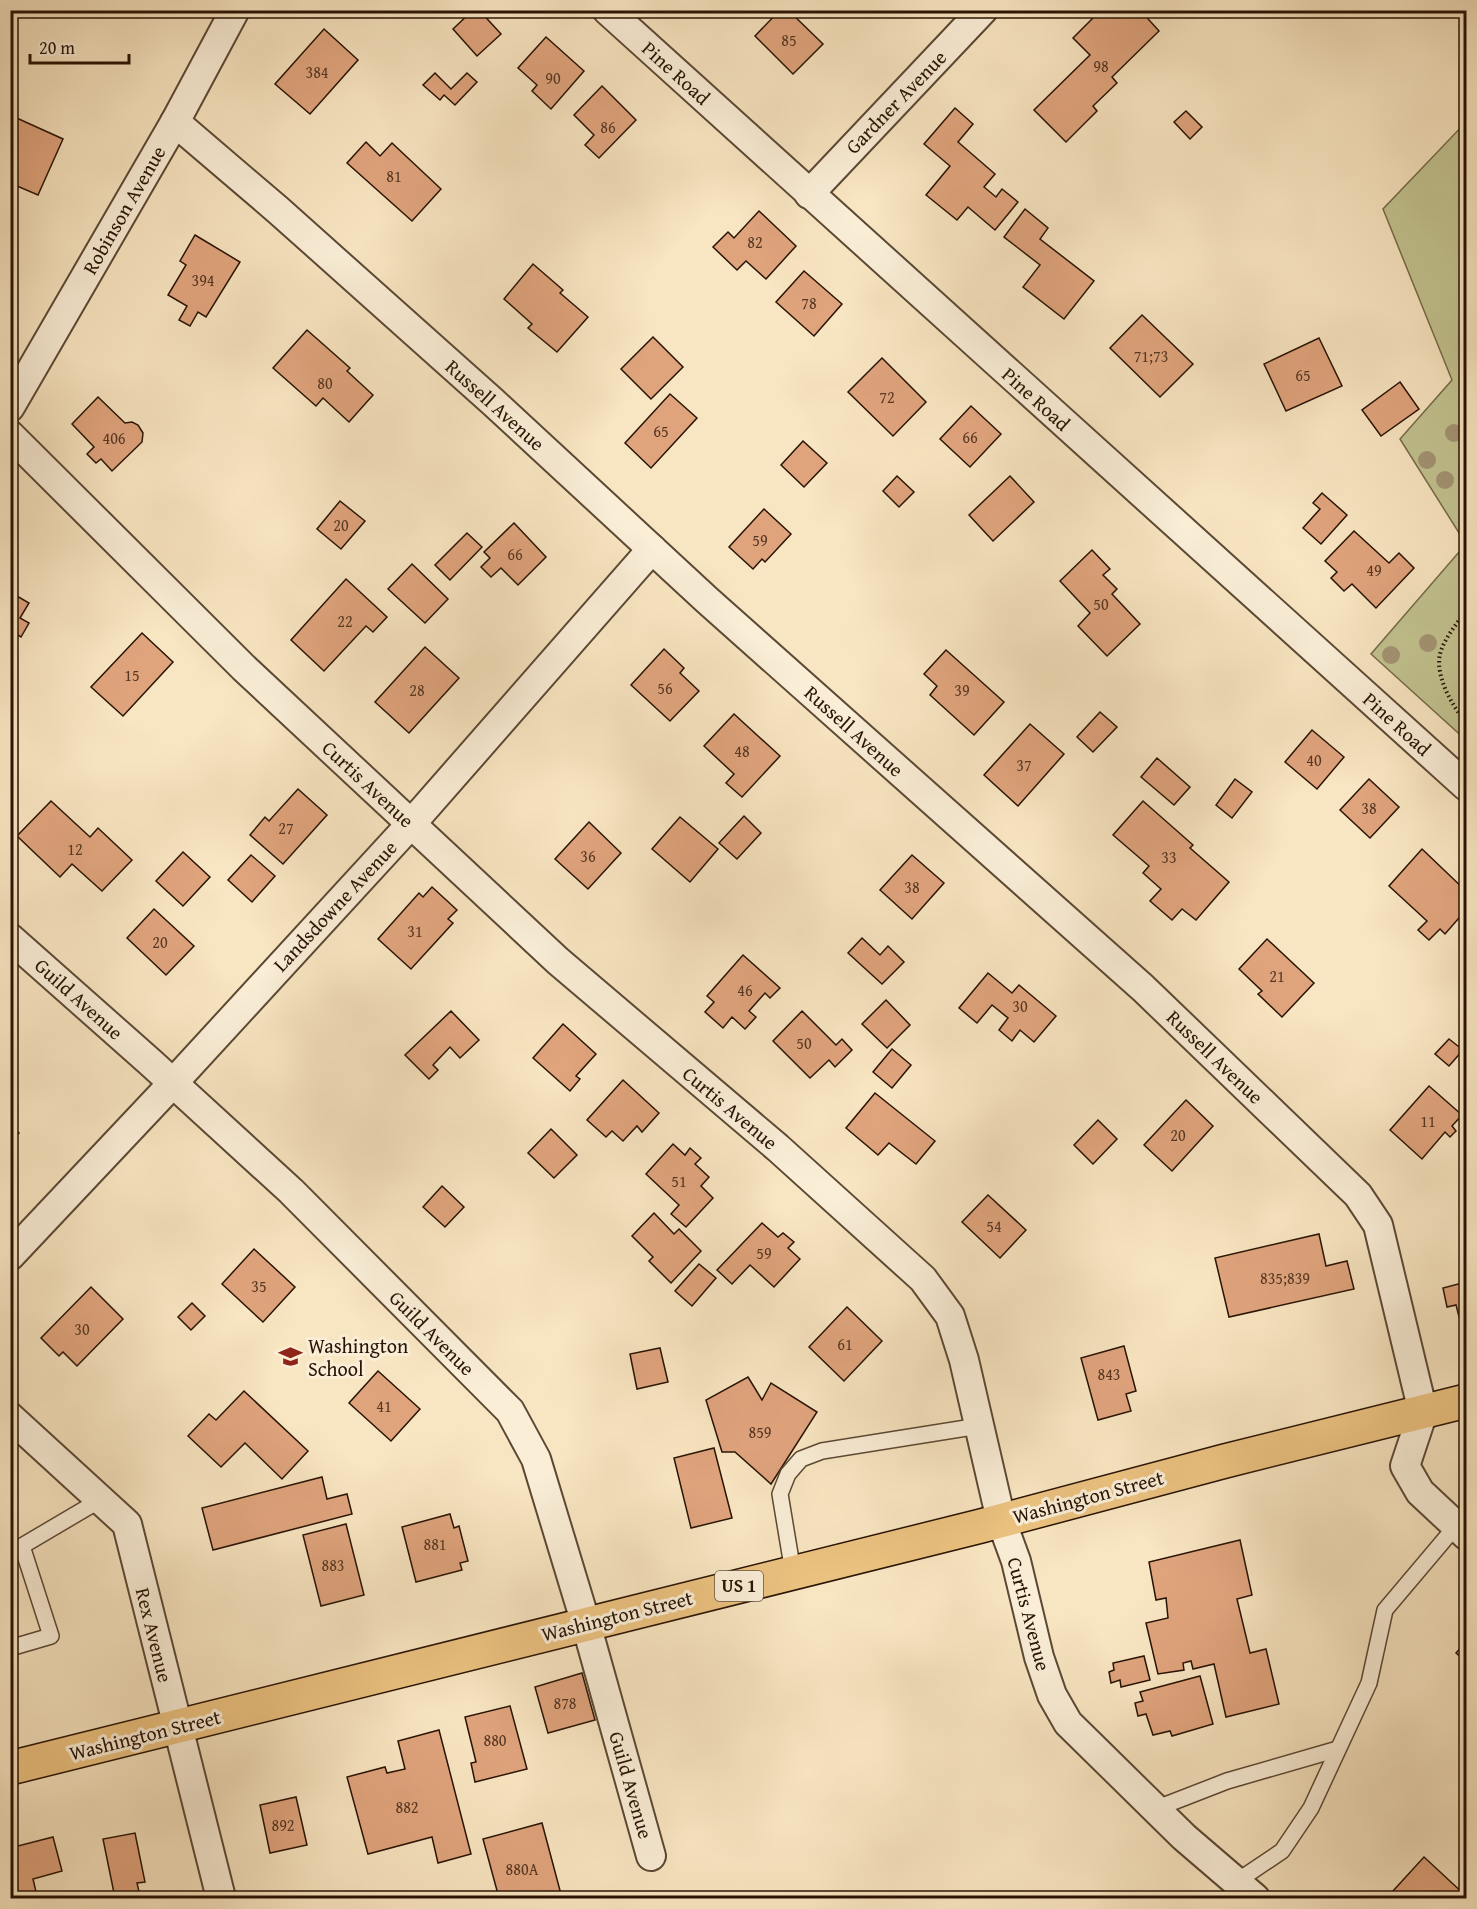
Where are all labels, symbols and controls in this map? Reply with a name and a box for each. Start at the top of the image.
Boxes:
scale bar [30,27,129,65]
house number: 85 [781,28,797,52]
text: 20 m [39,34,75,61]
street label: Pine Road [636,34,717,111]
street label: Gardner Avenue [838,43,953,160]
house number: 98 [1093,54,1109,78]
house number: 384 [305,60,329,84]
house number: 90 [545,66,561,90]
house number: 86 [600,115,616,139]
street label: Robinson Avenue [75,140,172,279]
house number: 81 [386,164,402,188]
house number: 82 [747,230,763,254]
house number: 394 [191,268,215,292]
house number: 78 [801,291,817,315]
house number: 71;73 [1134,344,1168,368]
street label: Russell Avenue [439,352,551,457]
street label: Pine Road [996,360,1077,437]
house number: 65 [1295,363,1311,387]
house number: 80 [317,371,333,395]
house number: 72 [879,385,895,409]
house number: 65 [653,419,669,443]
house number: 66 [962,425,978,449]
house number: 406 [102,426,126,450]
house number: 20 [333,513,349,537]
house number: 59 [752,528,768,552]
house number: 66 [507,542,523,566]
house number: 49 [1366,558,1382,582]
house number: 50 [1093,592,1109,616]
house number: 22 [337,609,353,633]
house number: 15 [124,663,140,687]
house number: 56 [657,676,673,700]
house number: 28 [409,678,425,702]
street label: Russell Avenue [798,678,910,783]
house number: 39 [954,678,970,702]
street label: Pine Road [1357,685,1438,762]
street label: Curtis Avenue [316,733,421,834]
house number: 48 [734,739,750,763]
house number: 40 [1306,748,1322,772]
house number: 37 [1016,753,1032,777]
house number: 38 [1361,796,1377,820]
house number: 27 [278,816,294,840]
street label: Landsdowne Avenue [266,833,403,978]
house number: 12 [67,837,83,861]
house number: 36 [580,844,596,868]
house number: 33 [1161,845,1177,869]
house number: 38 [904,875,920,899]
house number: 31 [407,919,423,943]
house number: 20 [152,930,168,954]
street label: Guild Avenue [29,951,130,1046]
house number: 21 [1269,964,1285,988]
house number: 46 [737,978,753,1002]
house number: 30 [1012,994,1028,1018]
street label: Russell Avenue [1160,1003,1270,1110]
house number: 50 [796,1031,812,1055]
street label: Curtis Avenue [676,1059,784,1156]
house number: 11 [1420,1109,1436,1133]
house number: 20 [1170,1123,1186,1147]
house number: 51 [671,1169,687,1193]
house number: 54 [986,1214,1002,1238]
house number: 59 [756,1241,772,1265]
house number: 835;839 [1260,1266,1310,1290]
house number: 35 [251,1274,267,1298]
street label: Guild Avenue [383,1283,482,1382]
house number: 30 [74,1317,90,1341]
place label: Washington School [308,1331,408,1383]
house number: 61 [837,1332,853,1356]
school or university icon: Washington School [277,1344,303,1370]
house number: 843 [1097,1362,1121,1386]
house number: 41 [376,1394,392,1418]
house number: 859 [748,1420,772,1444]
street label: Washington Street [1009,1462,1167,1531]
house number: 881 [423,1532,447,1556]
house number: 883 [321,1553,345,1577]
street label: Curtis Avenue [1000,1554,1059,1674]
road number: US 1 [715,1571,763,1601]
street label: Washington Street [538,1583,696,1648]
street label: Rex Avenue [129,1584,180,1685]
house number: 878 [553,1691,577,1715]
street label: Washington Street [66,1702,224,1767]
house number: 880 [483,1728,507,1752]
street label: Guild Avenue [602,1728,661,1842]
house number: 882 [395,1795,419,1819]
house number: 892 [271,1813,295,1837]
house number: 880A [506,1857,539,1881]

